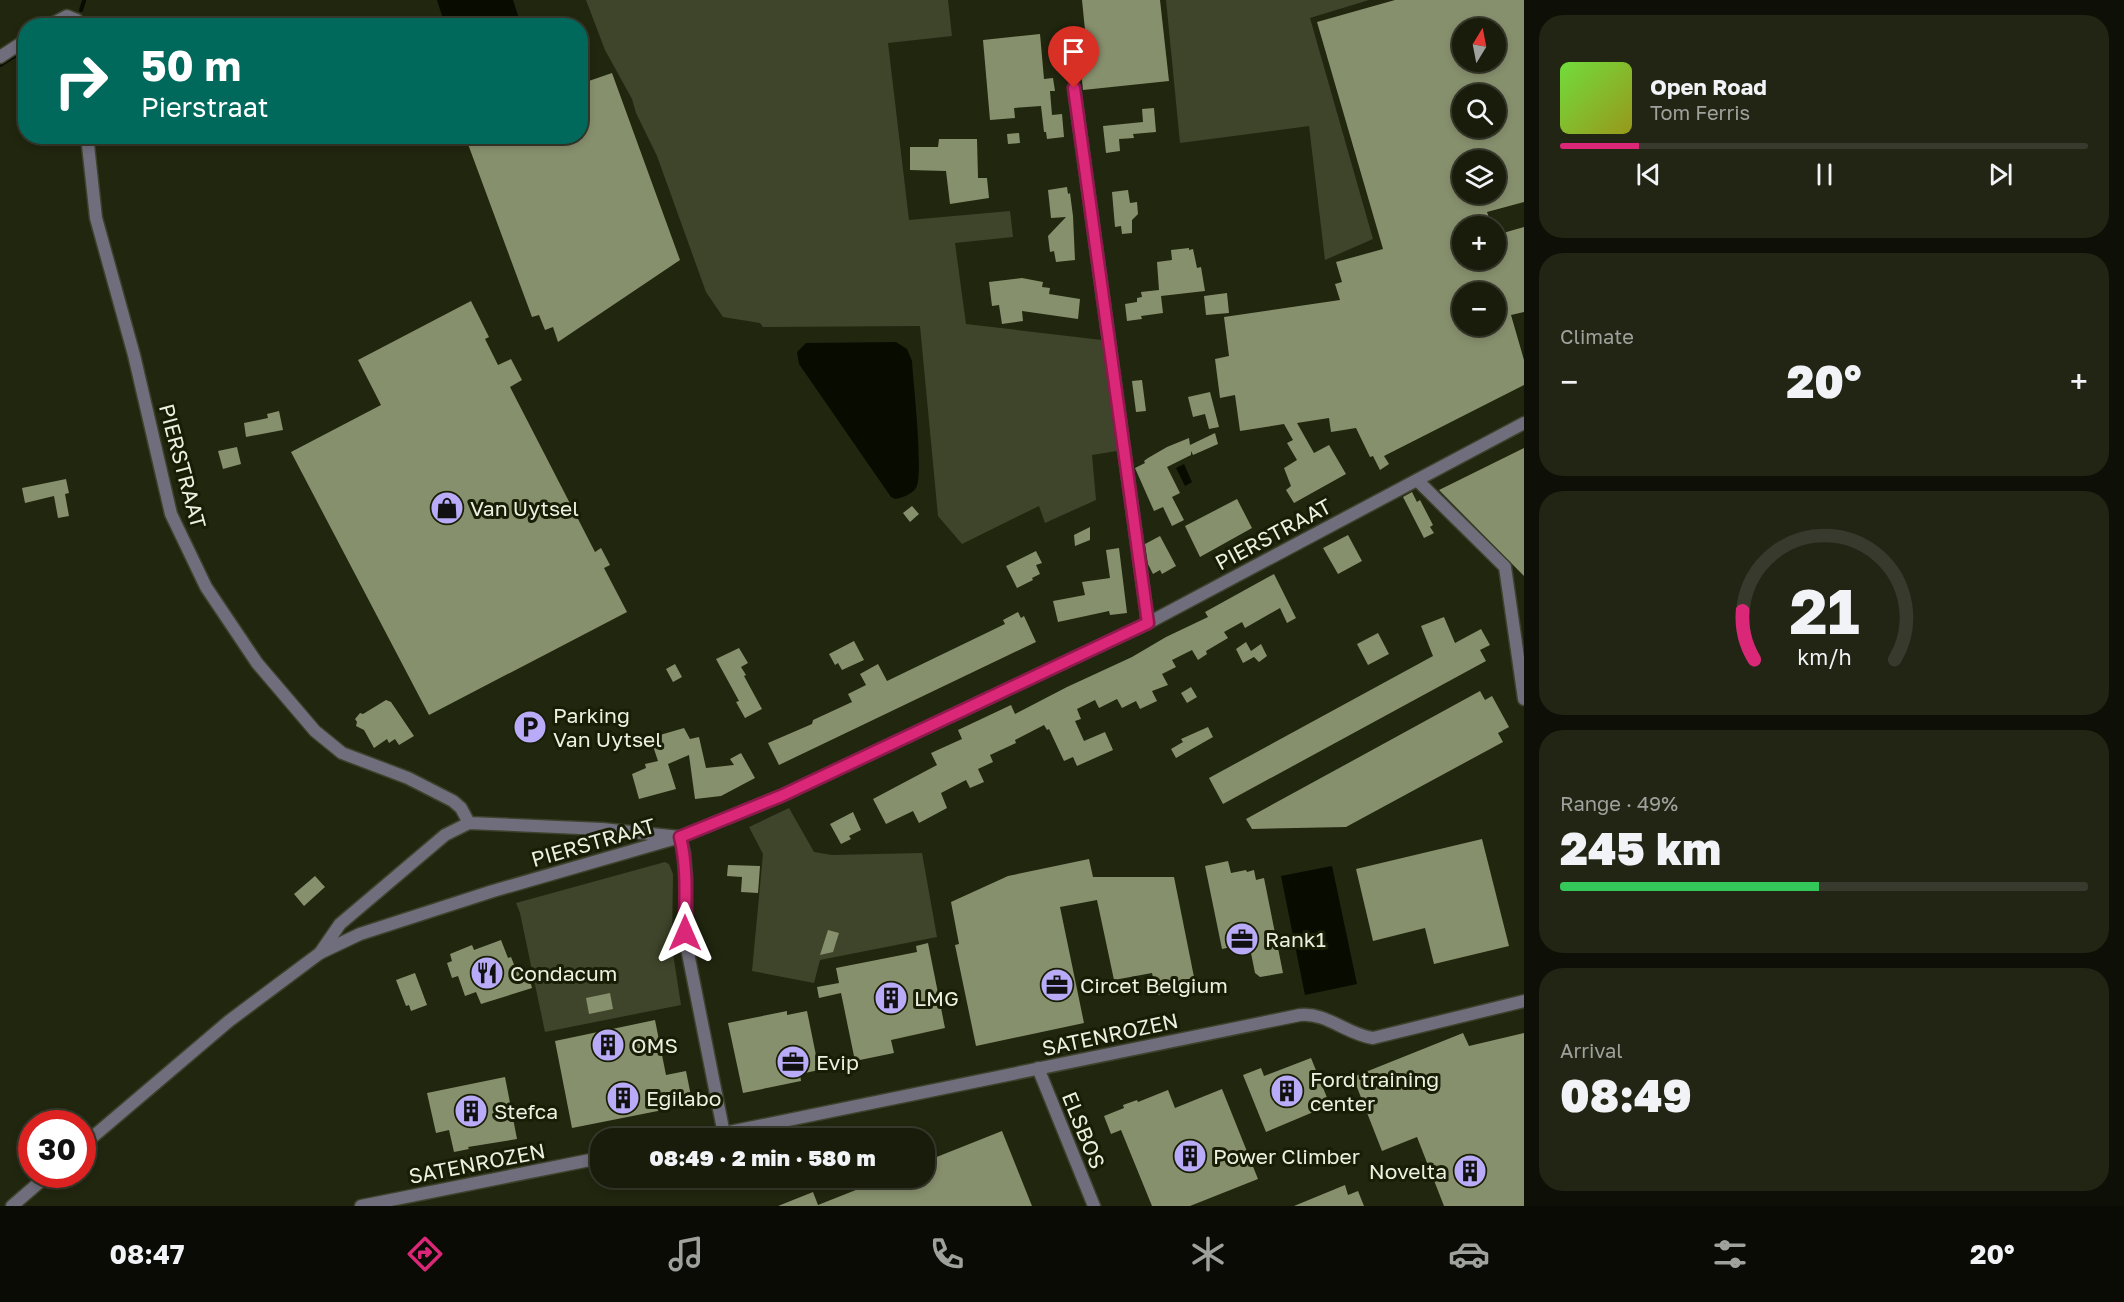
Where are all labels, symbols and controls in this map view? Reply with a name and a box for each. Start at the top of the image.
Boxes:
north arrow [1452,18,1506,72]
map controls [1452,18,1506,336]
pin [1048,26,1099,88]
icon: arrive [1057,35,1090,68]
text: 50 m [141,40,241,90]
icon: right [42,42,120,120]
text: Open Road [1650,73,1767,100]
button: search [1452,84,1506,138]
text: Pierstraat [141,91,269,123]
text: Tom Ferris [1650,100,1750,124]
button: layers [1452,150,1506,204]
icon: previous [1632,158,1665,191]
icon: pause [1808,158,1841,191]
icon: next [1984,158,2017,191]
button: + [1452,216,1506,270]
button: − [1452,282,1506,336]
text: Climate [1560,324,1634,348]
text: 20° [1786,354,1862,408]
text: − [1560,362,1578,401]
text: + [2070,362,2088,401]
street label: PIERSTRAAT [154,401,212,531]
shop icon: Van Uytsel [429,490,465,526]
street label: PIERSTRAAT [1210,493,1336,575]
place label: Van Uytsel [470,495,579,521]
text: 21 [1789,573,1859,648]
text: km/h [1797,644,1851,670]
place label: Parking Van Uytsel [553,702,662,752]
parking icon: Parking Van Uytsel [512,709,548,745]
text: Range · 49% [1560,791,1678,815]
street label: PIERSTRAAT [528,812,658,872]
text: 245 km [1560,821,1721,875]
position arrow [653,901,717,965]
office icon: Rank1 [1224,921,1260,957]
place label: Rank1 [1265,926,1326,952]
restaurant icon: Condacum [469,955,505,991]
place label: Condacum [510,960,617,986]
office icon: Circet Belgium [1039,967,1075,1003]
place label: Circet Belgium [1080,972,1228,998]
building icon: LMG [873,980,909,1016]
place label: LMG [914,985,959,1011]
street label: SATENROZEN [1040,1007,1180,1061]
building icon: OMS [590,1027,626,1063]
place label: OMS [631,1032,678,1058]
text: Arrival [1560,1038,1623,1062]
office icon: Evip [775,1044,811,1080]
place label: Evip [816,1049,859,1075]
place label: Ford training center [1310,1066,1439,1116]
text: 08:49 [1560,1068,1692,1122]
building icon: Ford training center [1269,1073,1305,1109]
building icon: Egilabo [605,1080,641,1116]
place label: Egilabo [646,1085,721,1111]
street label: ELSBOS [1057,1088,1111,1172]
building icon: Stefca [453,1093,489,1129]
place label: Stefca [494,1098,558,1124]
speed limit sign: 30 [18,1110,96,1188]
street label: SATENROZEN [407,1137,547,1189]
building icon: Power Climber [1172,1138,1208,1174]
place label: Power Climber [1213,1143,1360,1169]
text: 08:49 · 2 min · 580 m [649,1144,876,1171]
building icon: Novelta [1452,1153,1488,1189]
place label: Novelta [1369,1158,1447,1184]
icon: directions [404,1233,446,1275]
icon: music [665,1233,707,1275]
icon: phone [926,1233,968,1275]
icon: climate [1187,1233,1229,1275]
icon: car [1448,1233,1490,1275]
icon: filters [1709,1233,1751,1275]
text: 08:47 [110,1238,185,1270]
text: 20° [1970,1238,2014,1270]

